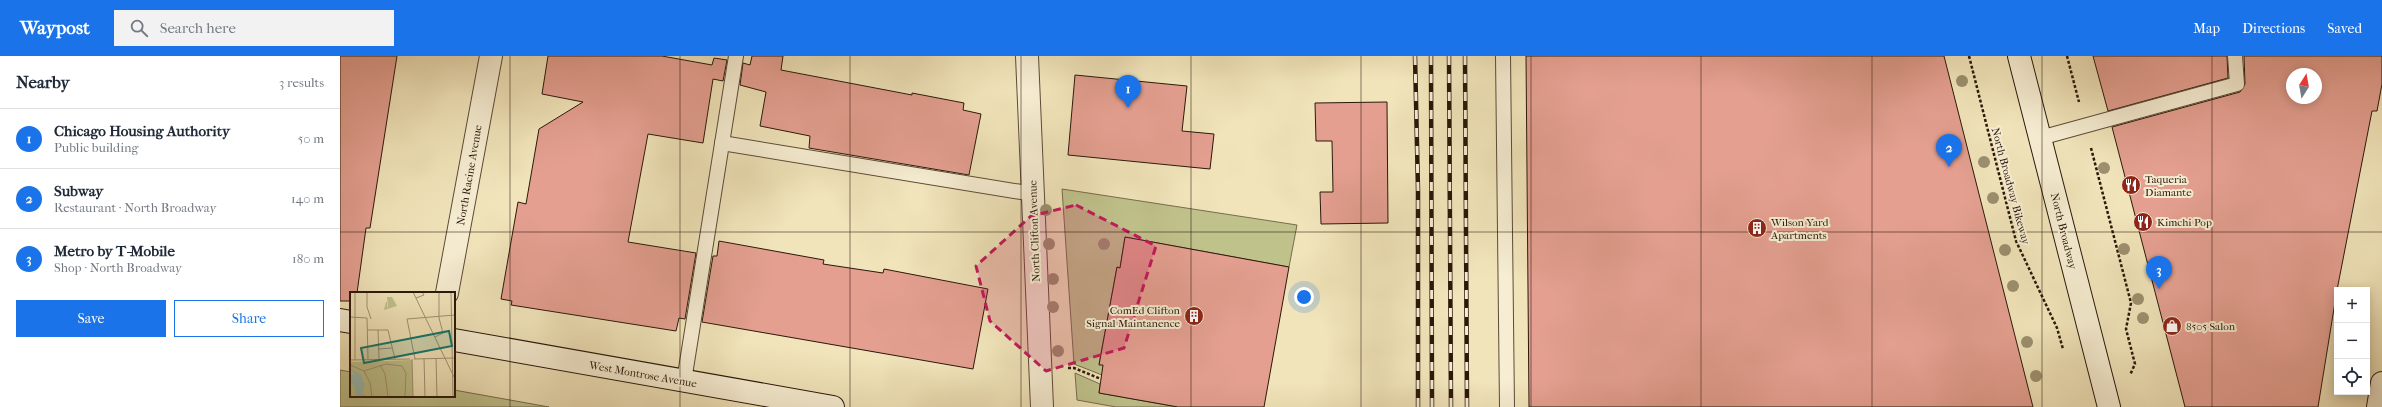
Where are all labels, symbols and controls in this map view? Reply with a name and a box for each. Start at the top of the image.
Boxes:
search box [114,10,394,46]
text: Waypost [20,17,90,39]
icon: search [128,17,150,39]
text: Search here [160,19,236,37]
text: Map [2193,20,2220,37]
text: Directions [2242,20,2305,37]
text: Saved [2327,20,2362,37]
north arrow [2286,68,2322,104]
text: Nearby [16,72,70,92]
text: 3 results [279,75,324,90]
pin: 1 [1115,75,1141,108]
text: Chicago Housing Authority [54,122,230,140]
street label: North Racine Avenue [454,123,485,226]
street label: North Broadway Bikeway [1989,126,2033,247]
text: 1 [27,131,31,146]
text: 50 m [298,131,324,146]
pin: 2 [1936,134,1962,167]
text: Public building [54,140,139,155]
place label: Taqueria Diamante [2145,173,2192,199]
restaurant icon: Taqueria Diamante [2120,174,2142,196]
street label: North Clifton Avenue [1026,179,1043,282]
text: Subway [54,182,103,200]
text: 2 [26,191,32,206]
text: 140 m [291,191,324,206]
street label: North Broadway [2048,192,2080,272]
text: Restaurant · North Broadway [54,200,217,215]
restaurant icon: Kimchi Pop [2132,211,2154,233]
place label: Wilson Yard Apartments [1770,216,1830,242]
place label: Kimchi Pop [2157,216,2212,229]
building icon: Wilson Yard Apartments [1746,217,1768,239]
text: Metro by T-Mobile [54,242,175,260]
text: 3 [26,251,32,266]
text: 180 m [292,251,324,266]
pin: 3 [2146,256,2172,289]
text: Shop · North Broadway [54,260,182,275]
your location [1294,287,1314,307]
map controls [2334,287,2370,395]
button: + [2334,287,2370,323]
inset map [350,292,455,397]
button: Save [16,300,166,337]
button: Share [174,300,324,337]
place label: ComEd Clifton Signal Maintanence [1086,304,1181,330]
building icon: ComEd Clifton Signal Maintanence [1183,305,1205,327]
shop icon: 8505 Salon [2161,315,2183,337]
place label: 8505 Salon [2186,320,2236,333]
button: − [2334,323,2370,359]
street label: West Montrose Avenue [587,358,698,390]
button: locate [2334,359,2370,395]

